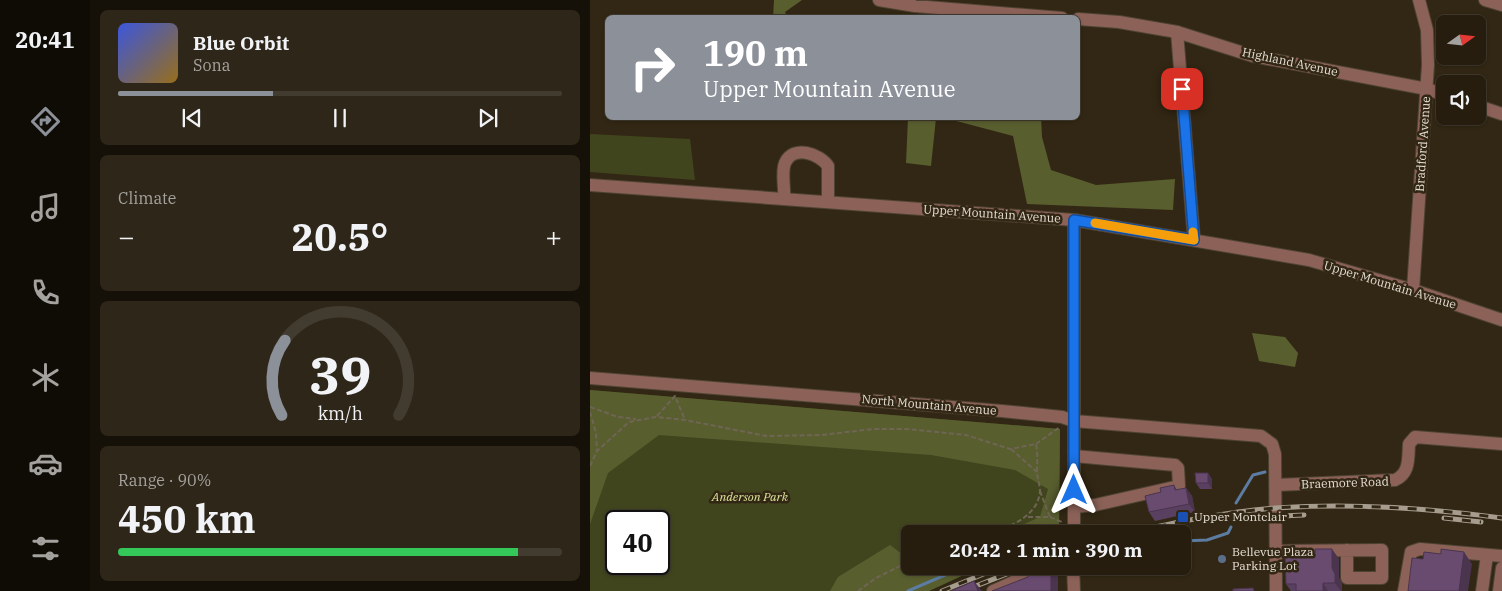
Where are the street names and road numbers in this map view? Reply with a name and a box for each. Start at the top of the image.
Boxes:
street label: Highland Avenue [1241,44,1339,79]
street label: Bradford Avenue [1412,96,1433,192]
street label: Upper Mountain Avenue [923,201,1061,226]
street label: Upper Mountain Avenue [1322,257,1458,312]
street label: North Mountain Avenue [861,391,997,418]
street label: Braemore Road [1301,473,1389,492]

